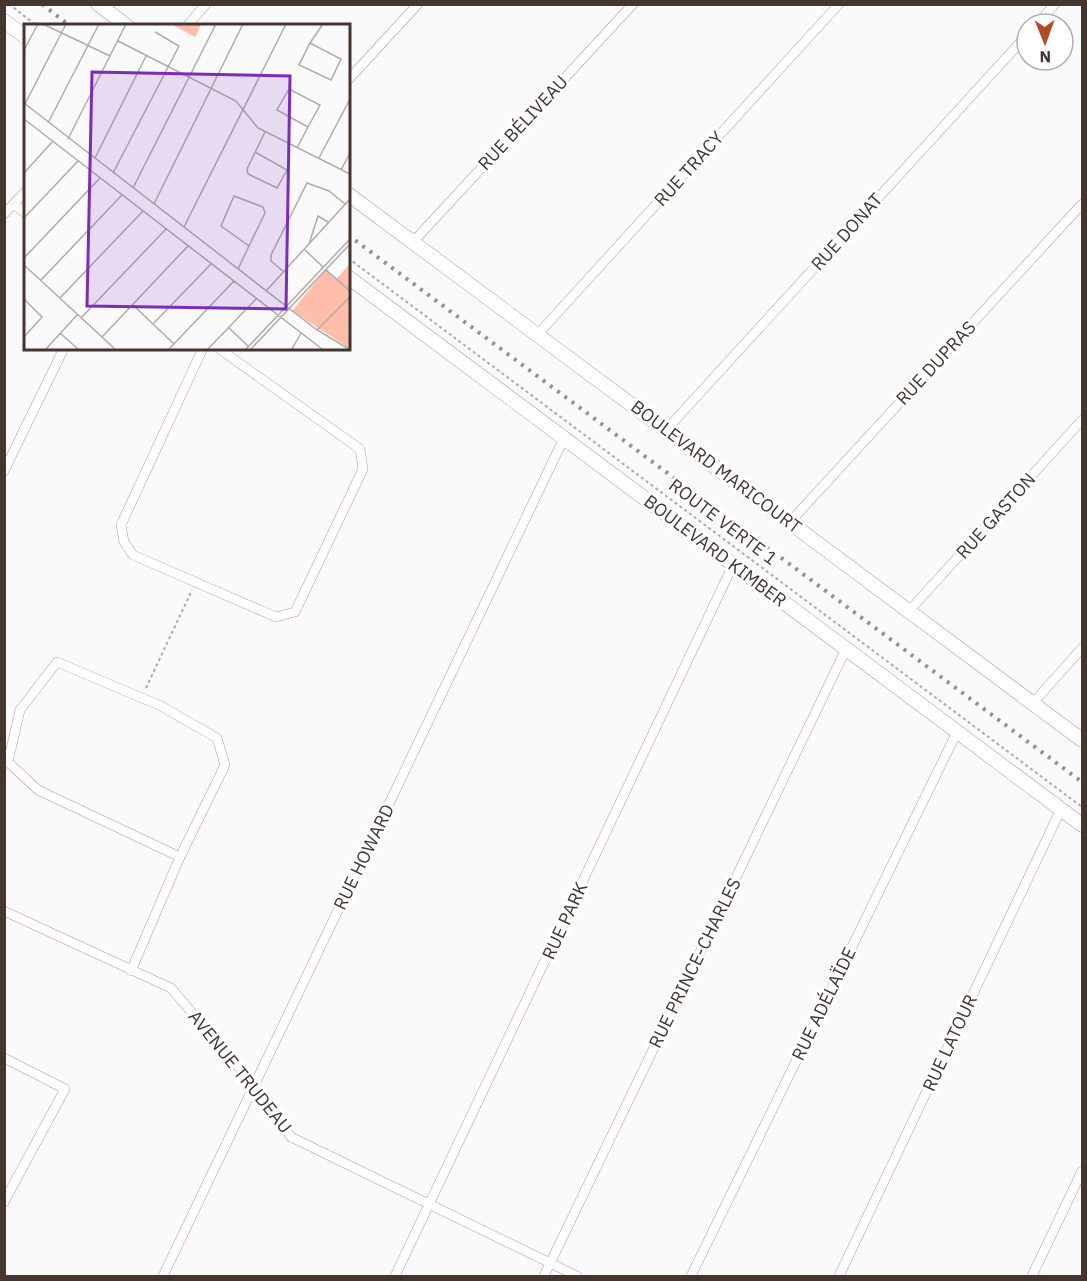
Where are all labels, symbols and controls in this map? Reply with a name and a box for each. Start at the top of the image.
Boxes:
north arrow [1015,12,1075,72]
inset map [24,24,350,350]
text: N [1039,47,1051,67]
street label: RUE BÉLIVEAU [473,70,573,175]
street label: RUE TRACY [649,126,729,211]
street label: RUE DONAT [806,188,887,275]
street label: RUE DUPRAS [891,316,981,410]
street label: BOULEVARD MARICOURT [626,395,806,538]
street label: RUE GASTON [951,468,1040,563]
street label: ROUTE VERTE 1 [665,473,782,570]
street label: BOULEVARD KIMBER [639,489,791,612]
street label: RUE HOWARD [328,800,399,913]
street label: RUE PRINCE-CHARLES [643,874,746,1052]
street label: RUE PARK [537,878,593,963]
street label: RUE ADÉLAÏDE [786,943,861,1064]
street label: RUE LATOUR [917,991,982,1095]
street label: AVENUE TRUDEAU [184,1005,297,1138]

